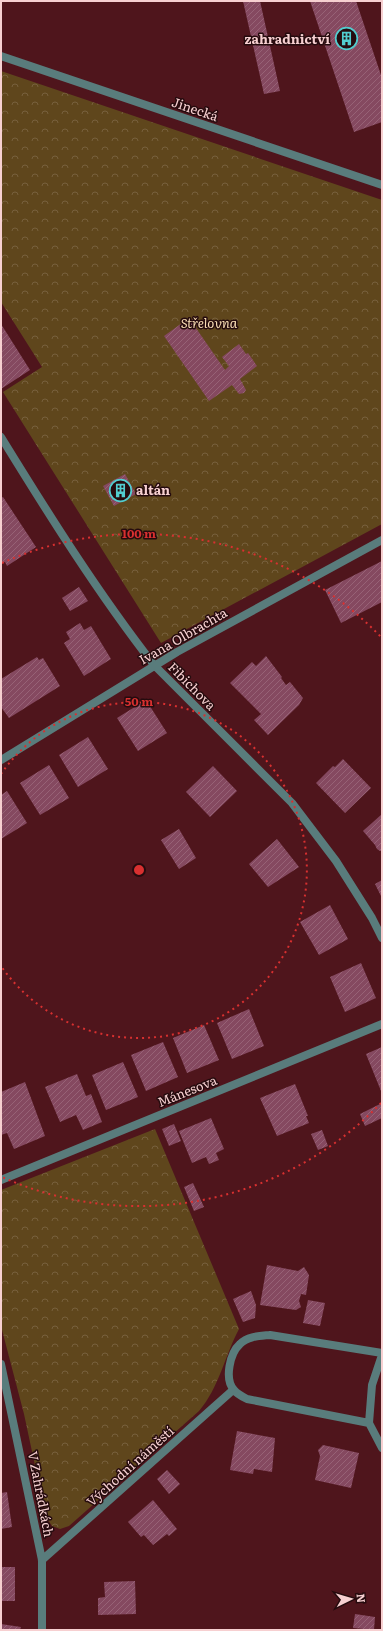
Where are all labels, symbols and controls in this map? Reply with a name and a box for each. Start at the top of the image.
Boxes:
building icon: zahradnictví [333,26,359,52]
place label: zahradnictví [245,29,330,48]
street label: Jinecká [169,92,221,125]
park label: Střelovna [181,313,238,332]
building icon: altán [107,477,133,503]
place label: altán [136,480,170,499]
text: 100 m [122,524,156,542]
street label: Ivana Olbrachta [135,603,230,669]
street label: Fibichova [164,657,221,714]
text: 50 m [125,692,153,710]
centre of rings [132,863,146,877]
street label: Mánesova [154,1070,219,1111]
street label: Východní náměstí [82,1421,178,1510]
street label: V Zahrádkách [24,1449,59,1539]
north arrow [331,1579,371,1619]
text: N [354,1593,370,1603]

